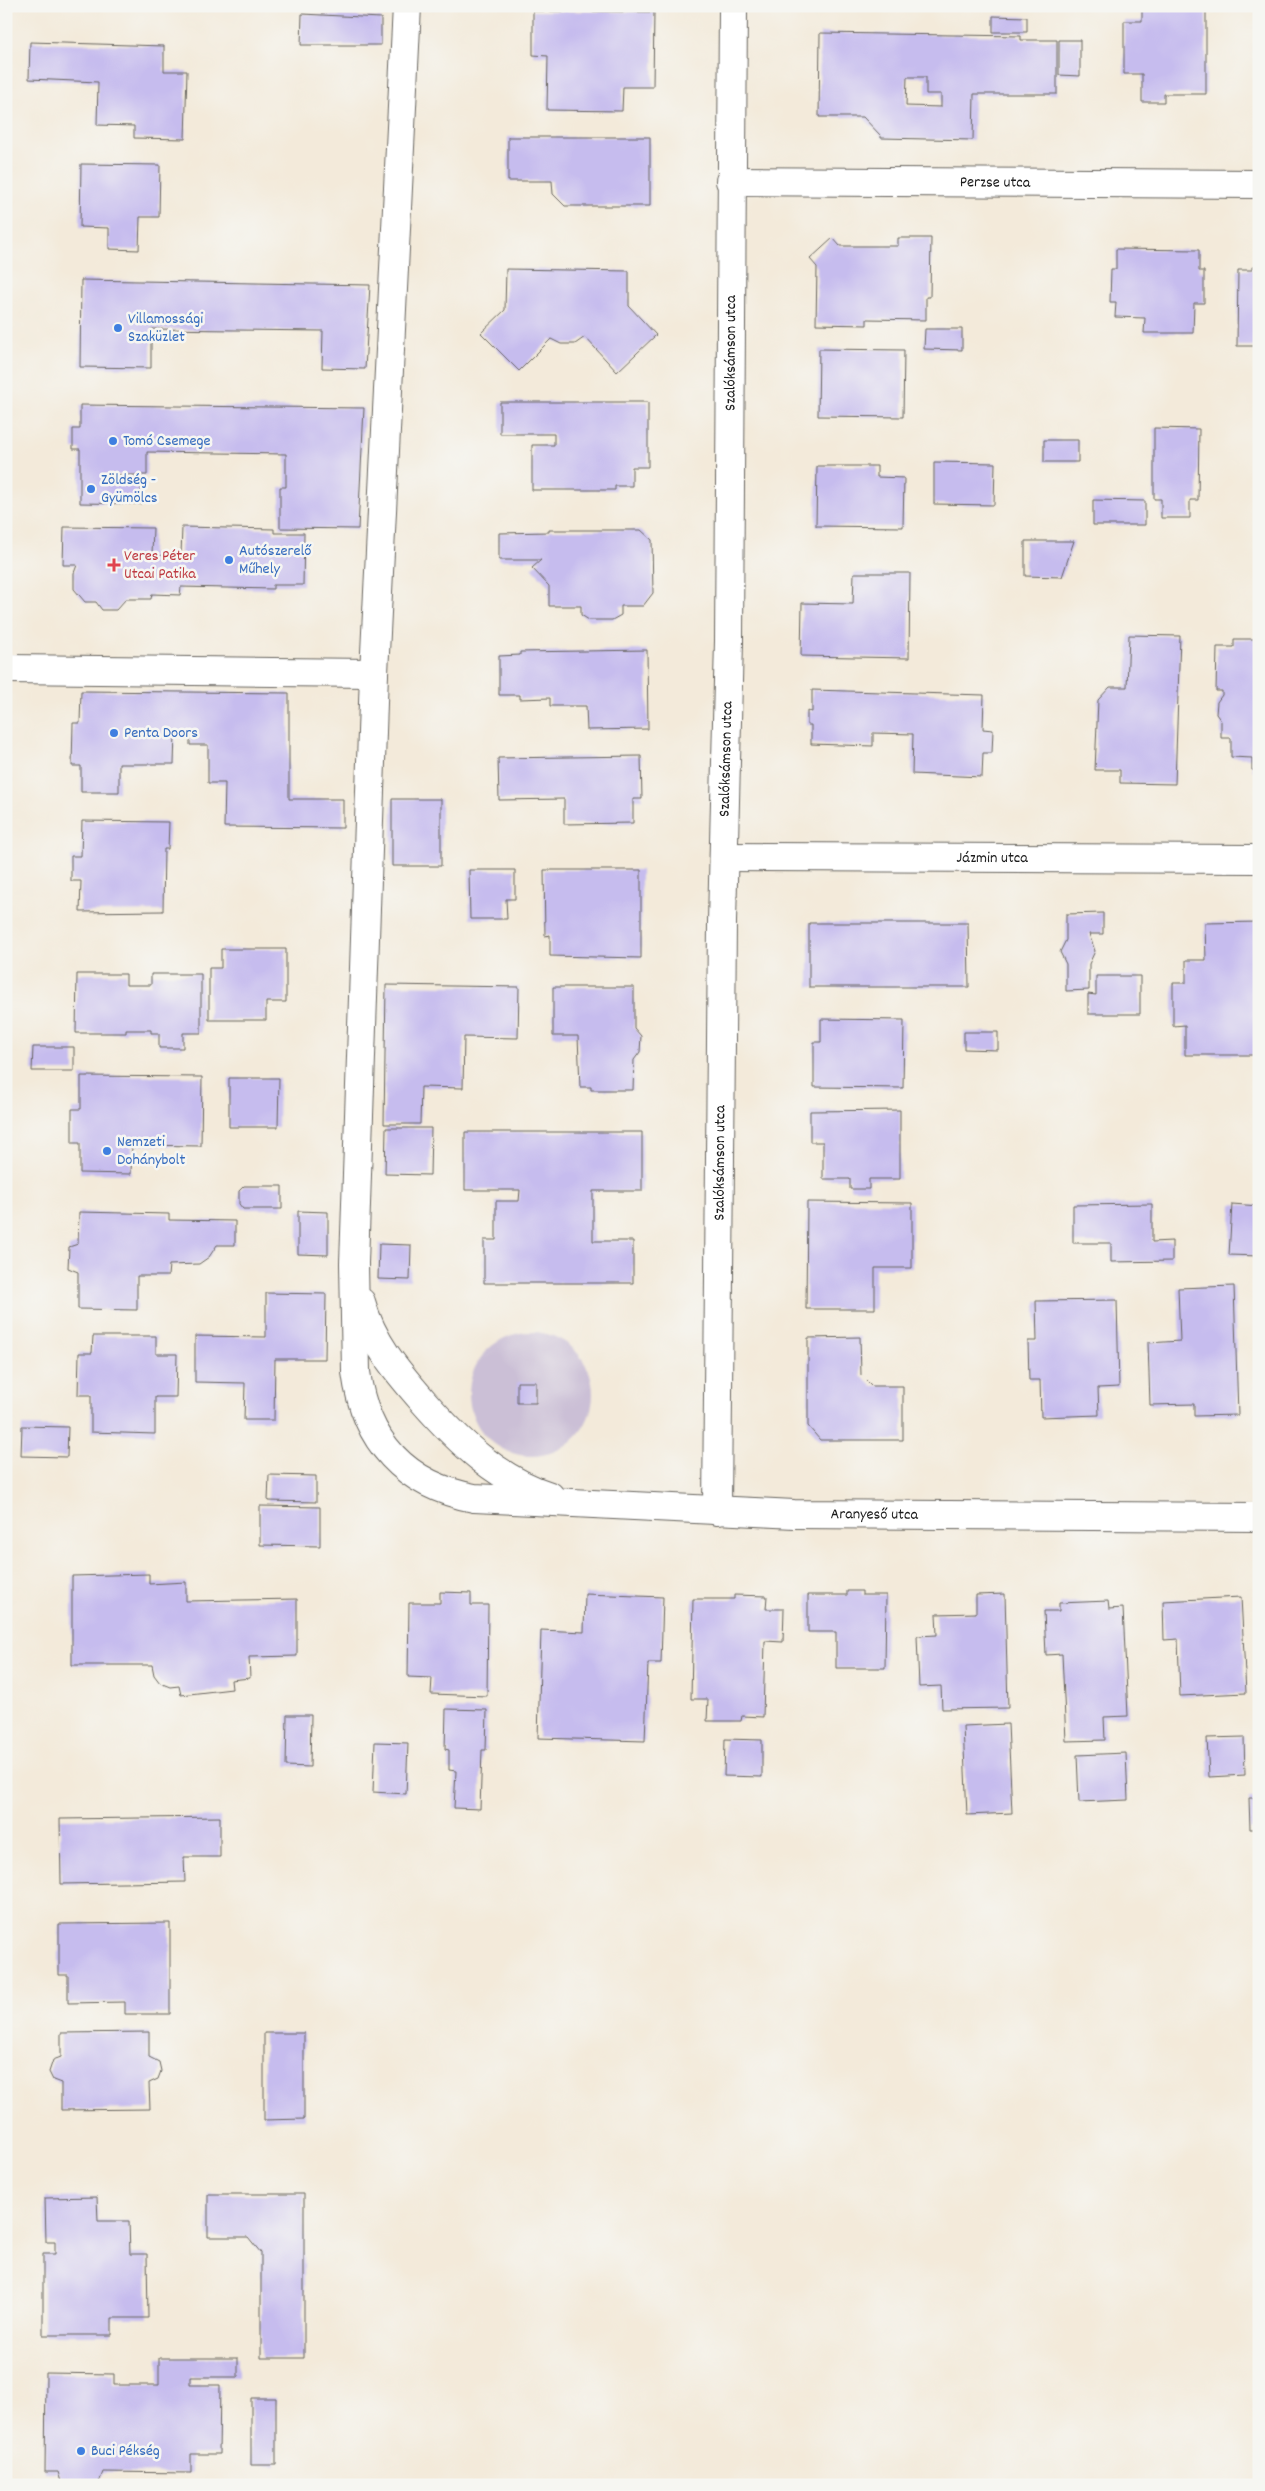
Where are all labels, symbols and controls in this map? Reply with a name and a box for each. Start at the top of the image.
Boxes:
street label: Perzse utca [960,171,1031,194]
street label: Szalóksámson utca [719,295,743,411]
place label: Villamossági Szaküzlet [128,308,203,349]
marker: Villamossági Szaküzlet [112,322,124,334]
place label: Tomó Csemege [123,430,211,453]
marker: Tomó Csemege [107,435,119,447]
place label: Zöldség - Gyümölcs [101,469,158,510]
marker: Zöldség - Gyümölcs [85,483,97,495]
place label: Autószerelő Műhely [239,540,312,581]
place label: Veres Péter Utcai Patika [124,545,196,586]
marker: Autószerelő Műhely [223,554,235,566]
marker: Veres Péter Utcai Patika [108,559,120,571]
street label: Szalóksámson utca [713,701,739,817]
place label: Penta Doors [124,722,198,745]
marker: Penta Doors [108,727,120,739]
street label: Jázmin utca [956,846,1028,870]
street label: Szalóksámson utca [708,1105,732,1221]
place label: Nemzeti Dohánybolt [117,1131,185,1172]
marker: Nemzeti Dohánybolt [101,1145,113,1157]
street label: Aranyeső utca [830,1503,919,1526]
place label: Buci Pékség [91,2440,160,2463]
marker: Buci Pékség [75,2445,87,2457]

